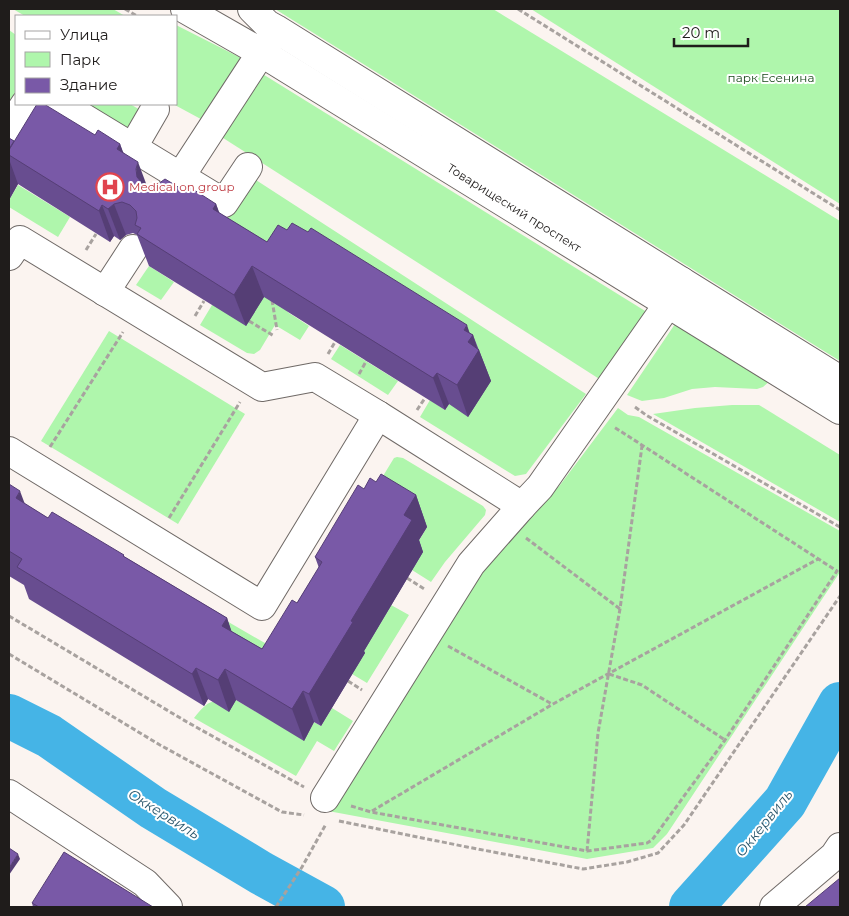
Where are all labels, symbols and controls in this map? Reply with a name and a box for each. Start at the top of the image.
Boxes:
legend [15,15,178,105]
scale bar [674,15,748,47]
text: 20 m [682,23,720,42]
text: Улица [60,25,108,44]
text: Парк [60,50,100,69]
park label: парк Есенина [728,70,814,85]
text: Здание [60,75,118,94]
street label: Товарищеский проспект [444,160,584,255]
hospital icon: Medical on group [95,172,125,202]
place label: Medical on group [129,179,235,194]
water label: Оккервиль [125,785,203,843]
water label: Оккервиль [731,786,797,860]

